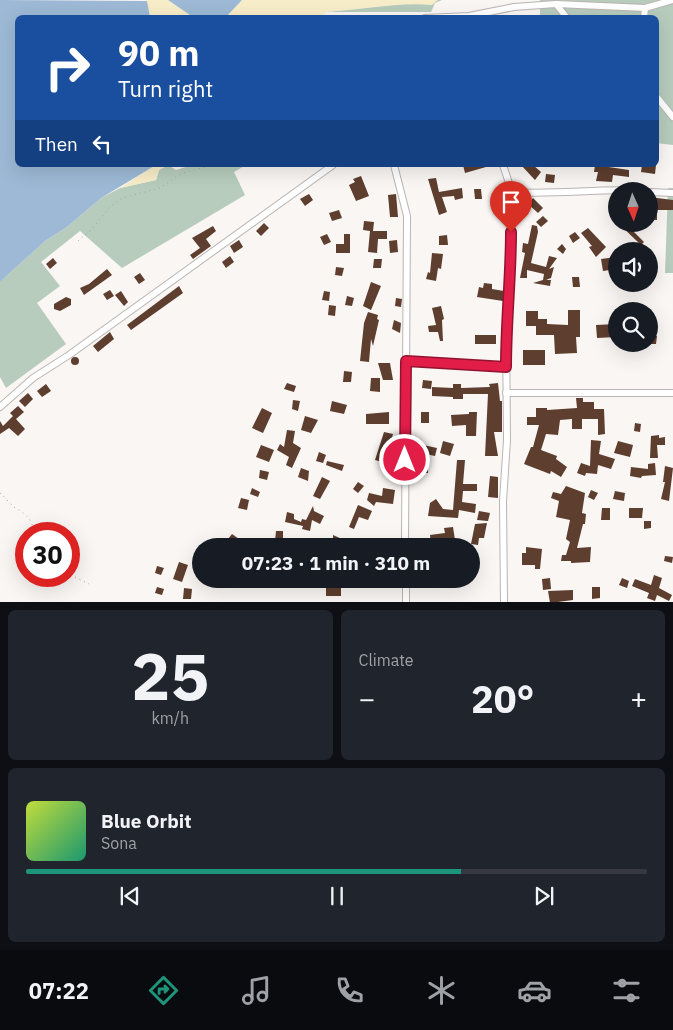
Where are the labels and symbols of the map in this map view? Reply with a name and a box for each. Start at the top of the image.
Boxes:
pin [490,181,532,232]
north arrow [608,182,658,232]
position arrow [378,433,430,485]
speed limit sign: 30 [15,522,80,587]

